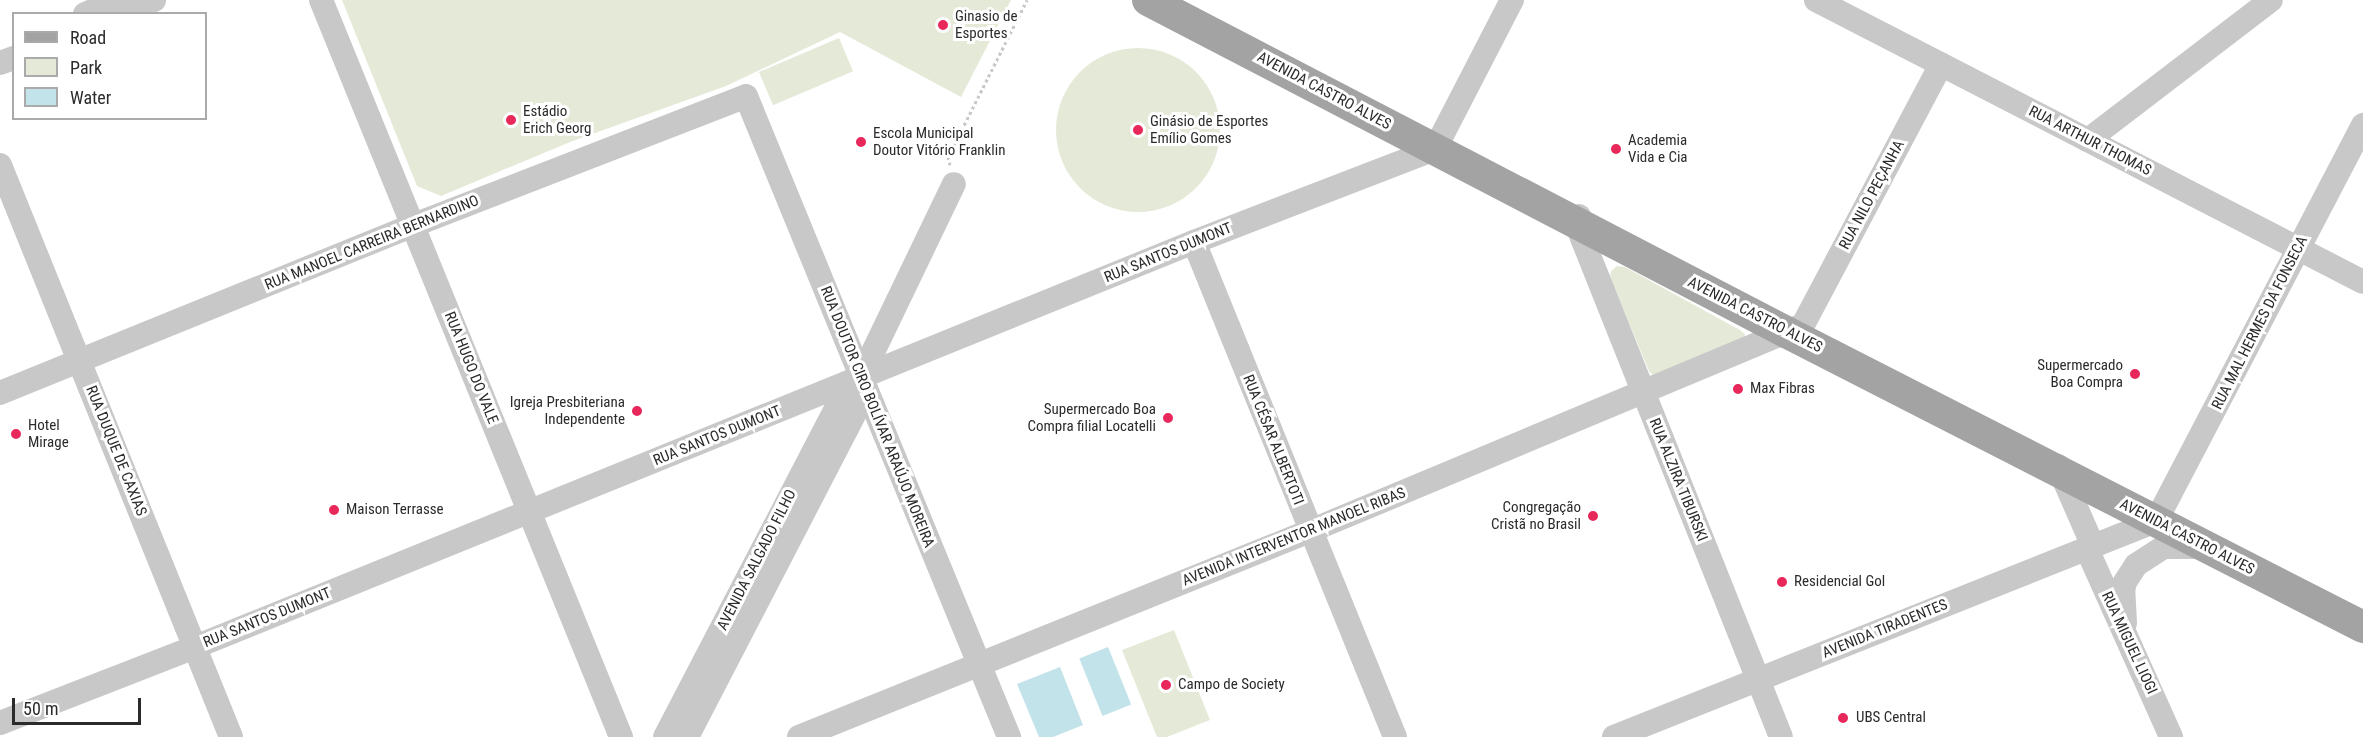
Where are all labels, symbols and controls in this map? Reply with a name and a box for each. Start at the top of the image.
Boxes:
place label: Ginasio de Esportes [955,7,1017,42]
legend [12,12,207,120]
marker: Ginasio de Esportes [936,18,950,32]
text: Road [70,27,106,48]
street label: AVENIDA CASTRO ALVES [1254,48,1394,134]
text: Park [70,57,102,78]
text: Water [70,87,111,108]
place label: Estádio Erich Georg [523,102,591,137]
street label: RUA ARTHUR THOMAS [2026,102,2154,180]
place label: Ginásio de Esportes Emílio Gomes [1150,112,1268,147]
marker: Estádio Erich Georg [504,113,518,127]
marker: Ginásio de Esportes Emílio Gomes [1131,123,1145,137]
place label: Escola Municipal Doutor Vitório Franklin [873,124,1005,159]
place label: Academia Vida e Cia [1628,131,1688,166]
marker: Escola Municipal Doutor Vitório Franklin [854,135,868,149]
street label: RUA NILO PEÇANHA [1836,137,1908,253]
marker: Academia Vida e Cia [1609,142,1623,156]
street label: RUA MANOEL CARREIRA BERNARDINO [262,192,482,294]
street label: RUA SANTOS DUMONT [1102,219,1234,287]
street label: RUA MAL HERMES DA FONSECA [2208,233,2312,413]
street label: AVENIDA CASTRO ALVES [1685,273,1825,357]
street label: RUA DOUTOR CIRO BOLÍVAR ARAÚJO MOREIRA [816,284,938,550]
street label: RUA HUGO DO VALE [440,309,502,427]
place label: Supermercado Boa Compra [2037,356,2123,391]
marker: Supermercado Boa Compra [2128,367,2142,381]
street label: RUA CÉSAR ALBERTOTI [1239,372,1307,508]
place label: Max Fibras [1750,380,1815,398]
marker: Max Fibras [1731,382,1745,396]
street label: RUA DUQUE DE CAXIAS [82,383,150,519]
place label: Igreja Presbiteriana Independente [510,393,625,428]
place label: Supermercado Boa Compra filial Locatelli [1027,400,1156,435]
street label: RUA SANTOS DUMONT [651,402,783,470]
marker: Igreja Presbiteriana Independente [630,404,644,418]
marker: Supermercado Boa Compra filial Locatelli [1161,411,1175,425]
place label: Hotel Mirage [28,416,69,451]
street label: RUA ALZIRA TIBURSKI [1645,416,1711,544]
marker: Hotel Mirage [9,427,23,441]
street label: AVENIDA INTERVENTOR MANOEL RIBAS [1180,484,1408,590]
street label: AVENIDA SALGADO FILHO [714,487,800,633]
street label: AVENIDA CASTRO ALVES [2117,495,2257,579]
place label: Congregação Cristã no Brasil [1491,498,1581,533]
place label: Maison Terrasse [346,501,444,519]
marker: Maison Terrasse [327,503,341,517]
marker: Congregação Cristã no Brasil [1586,509,1600,523]
place label: Residencial Gol [1794,573,1885,591]
marker: Residencial Gol [1775,575,1789,589]
street label: RUA SANTOS DUMONT [201,584,333,652]
street label: RUA MIGUEL LIOGI [2097,589,2161,697]
street label: AVENIDA TIRADENTES [1820,596,1950,662]
place label: Campo de Society [1178,676,1285,694]
marker: Campo de Society [1159,678,1173,692]
scale bar [15,686,144,724]
text: 50 m [23,698,58,719]
marker: UBS Central [1834,709,1852,727]
place label: UBS Central [1856,709,1926,727]

